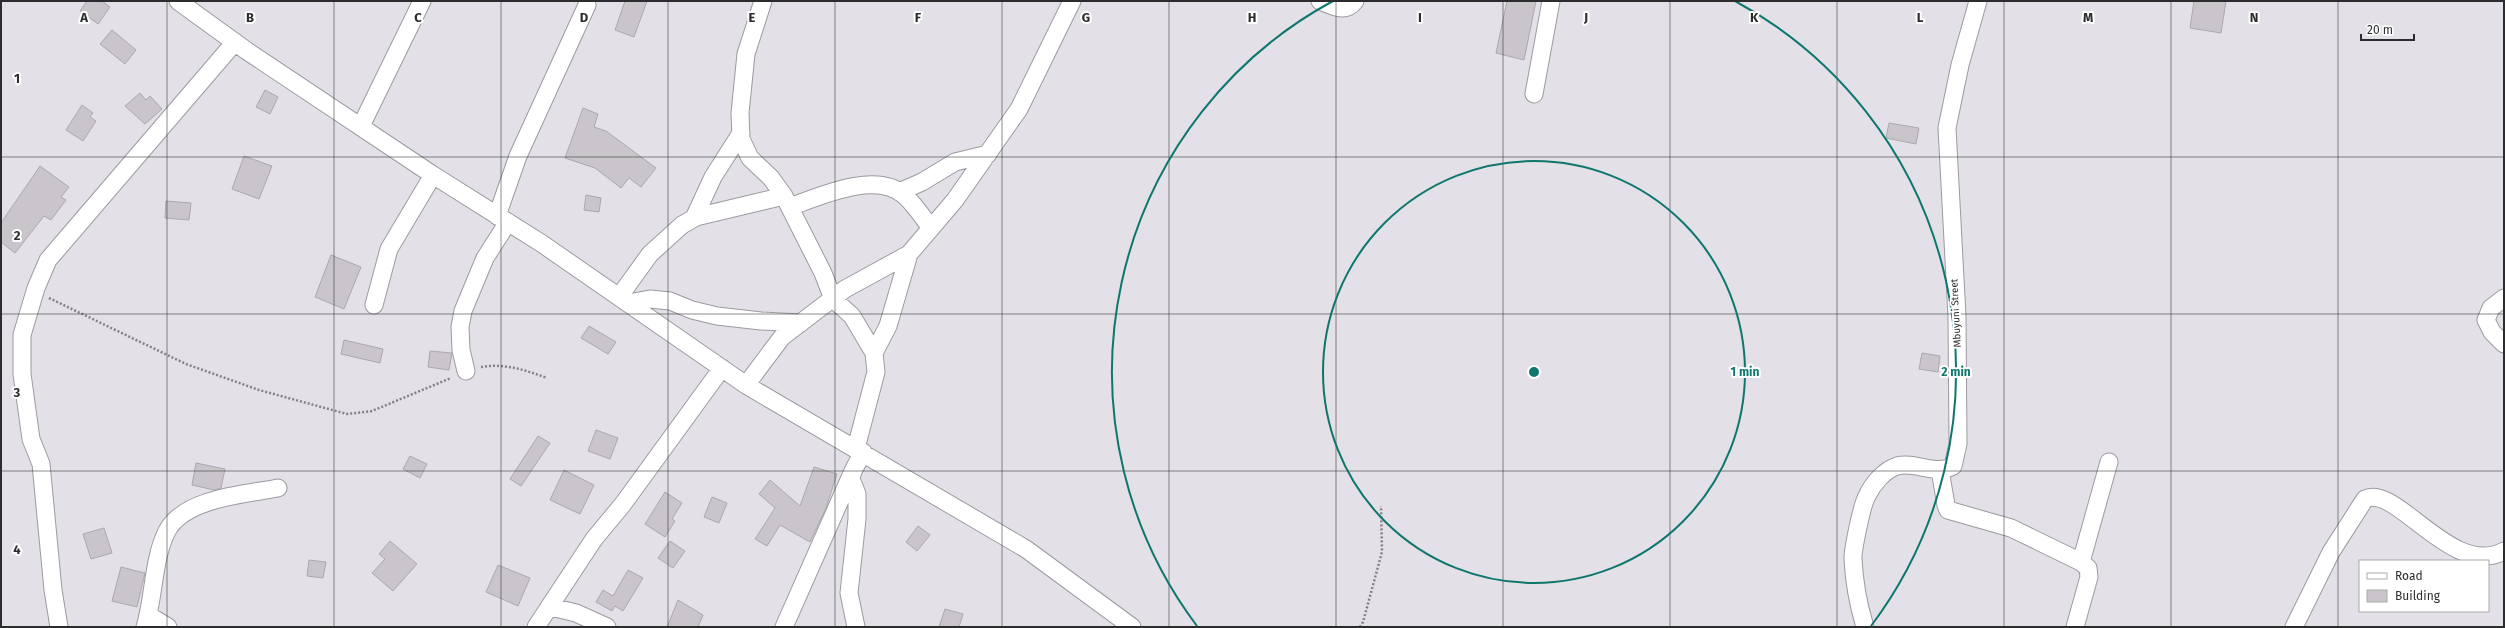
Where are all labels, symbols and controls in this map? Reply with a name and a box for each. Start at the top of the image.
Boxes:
text: A [79,10,88,25]
text: B [246,10,254,25]
text: C [414,10,422,25]
text: D [580,10,589,25]
text: E [749,10,756,25]
text: F [915,10,922,25]
text: G [1082,10,1090,25]
text: H [1248,10,1256,25]
text: I [1418,10,1422,25]
text: J [1583,10,1588,25]
text: K [1750,10,1759,25]
text: L [1917,10,1924,25]
text: M [2083,10,2093,25]
text: N [2250,10,2258,25]
scale bar [2361,16,2414,42]
text: 20 m [2367,23,2393,37]
text: 1 [14,71,20,86]
text: 2 [14,228,21,243]
street label: Mbuyuni Street [1948,278,1964,348]
centre of rings [1527,365,1541,379]
text: 1 min [1731,365,1759,379]
text: 2 min [1941,365,1971,379]
text: 3 [13,385,21,400]
text: 4 [13,542,21,557]
legend [2359,560,2489,612]
text: Road [2395,569,2423,583]
text: Building [2395,589,2441,603]

